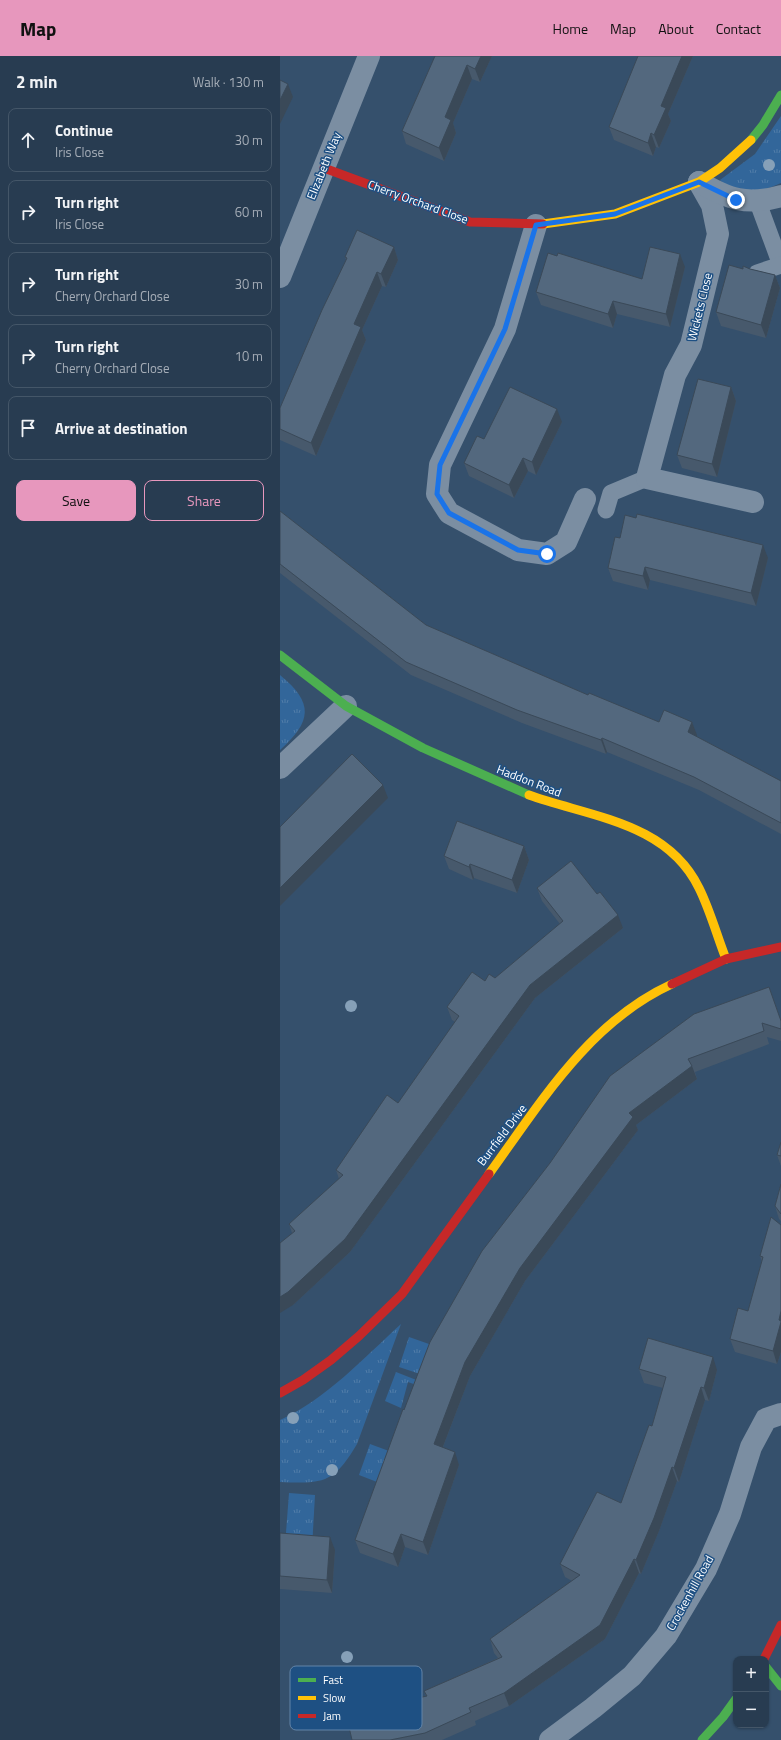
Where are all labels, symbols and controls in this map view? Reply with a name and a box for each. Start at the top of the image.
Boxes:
text: Map [20,14,56,43]
text: Home [553,18,588,39]
text: Map [610,18,636,39]
text: About [658,18,694,39]
text: Contact [716,18,761,39]
text: 2 min [16,69,57,95]
text: Walk · 130 m [193,72,264,92]
text: Continue [55,119,113,142]
icon: ahead [17,129,39,151]
street label: Elizabeth Way [301,129,346,202]
text: 30 m [235,130,263,150]
text: Iris Close [55,142,104,162]
street label: Cherry Orchard Close [365,175,471,229]
text: Turn right [55,191,119,214]
route end [727,191,745,209]
icon: right [17,201,39,223]
text: 60 m [235,202,263,222]
text: Iris Close [55,214,104,234]
text: Turn right [55,263,119,286]
street label: Wickets Close [682,271,717,343]
icon: right [17,273,39,295]
text: 30 m [235,274,263,294]
text: Cherry Orchard Close [55,286,169,306]
text: Turn right [55,335,119,358]
icon: right [17,345,39,367]
text: 10 m [235,346,263,366]
text: Cherry Orchard Close [55,358,169,378]
icon: arrive [17,417,39,439]
text: Arrive at destination [55,417,188,440]
button: Save [16,480,136,521]
button: Share [144,480,264,521]
route start [538,545,556,563]
street label: Haddon Road [494,759,564,802]
street label: Burrfield Drive [472,1100,531,1169]
street label: Crockenhill Road [661,1552,718,1634]
map controls [733,1656,769,1728]
button: + [733,1656,769,1692]
legend [290,1666,422,1730]
text: Fast [323,1672,343,1688]
text: Slow [323,1690,346,1706]
button: − [733,1692,769,1728]
text: Jam [323,1708,341,1724]

